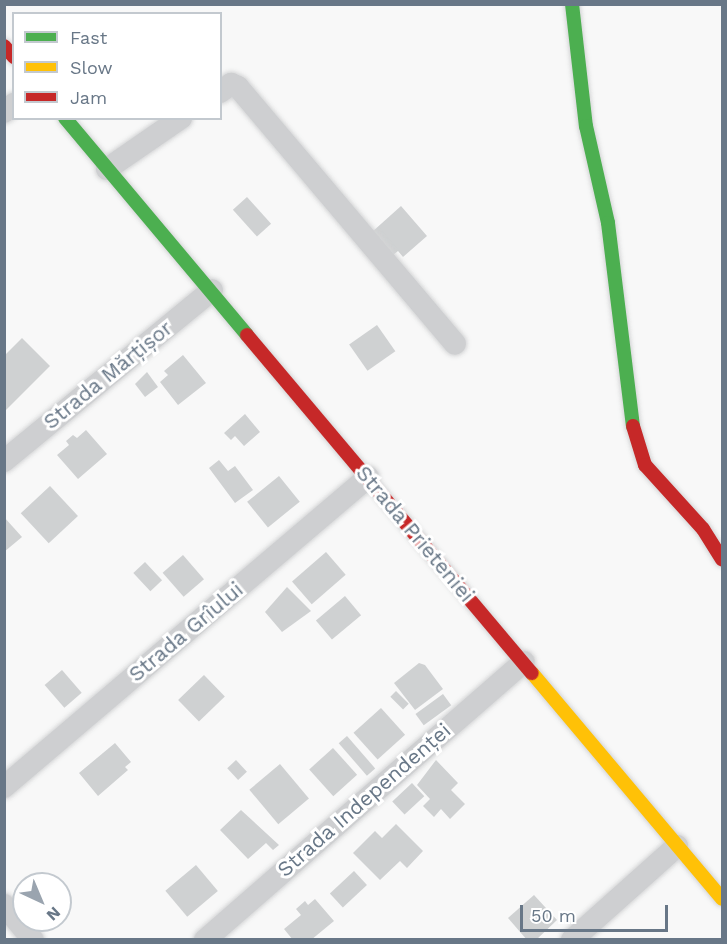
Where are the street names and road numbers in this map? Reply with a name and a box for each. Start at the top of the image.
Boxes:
street label: Strada Mărțișor [38,315,178,435]
street label: Strada Prieteniei [351,461,479,607]
street label: Strada Grîului [124,577,248,687]
street label: Strada Independenței [272,718,456,882]

